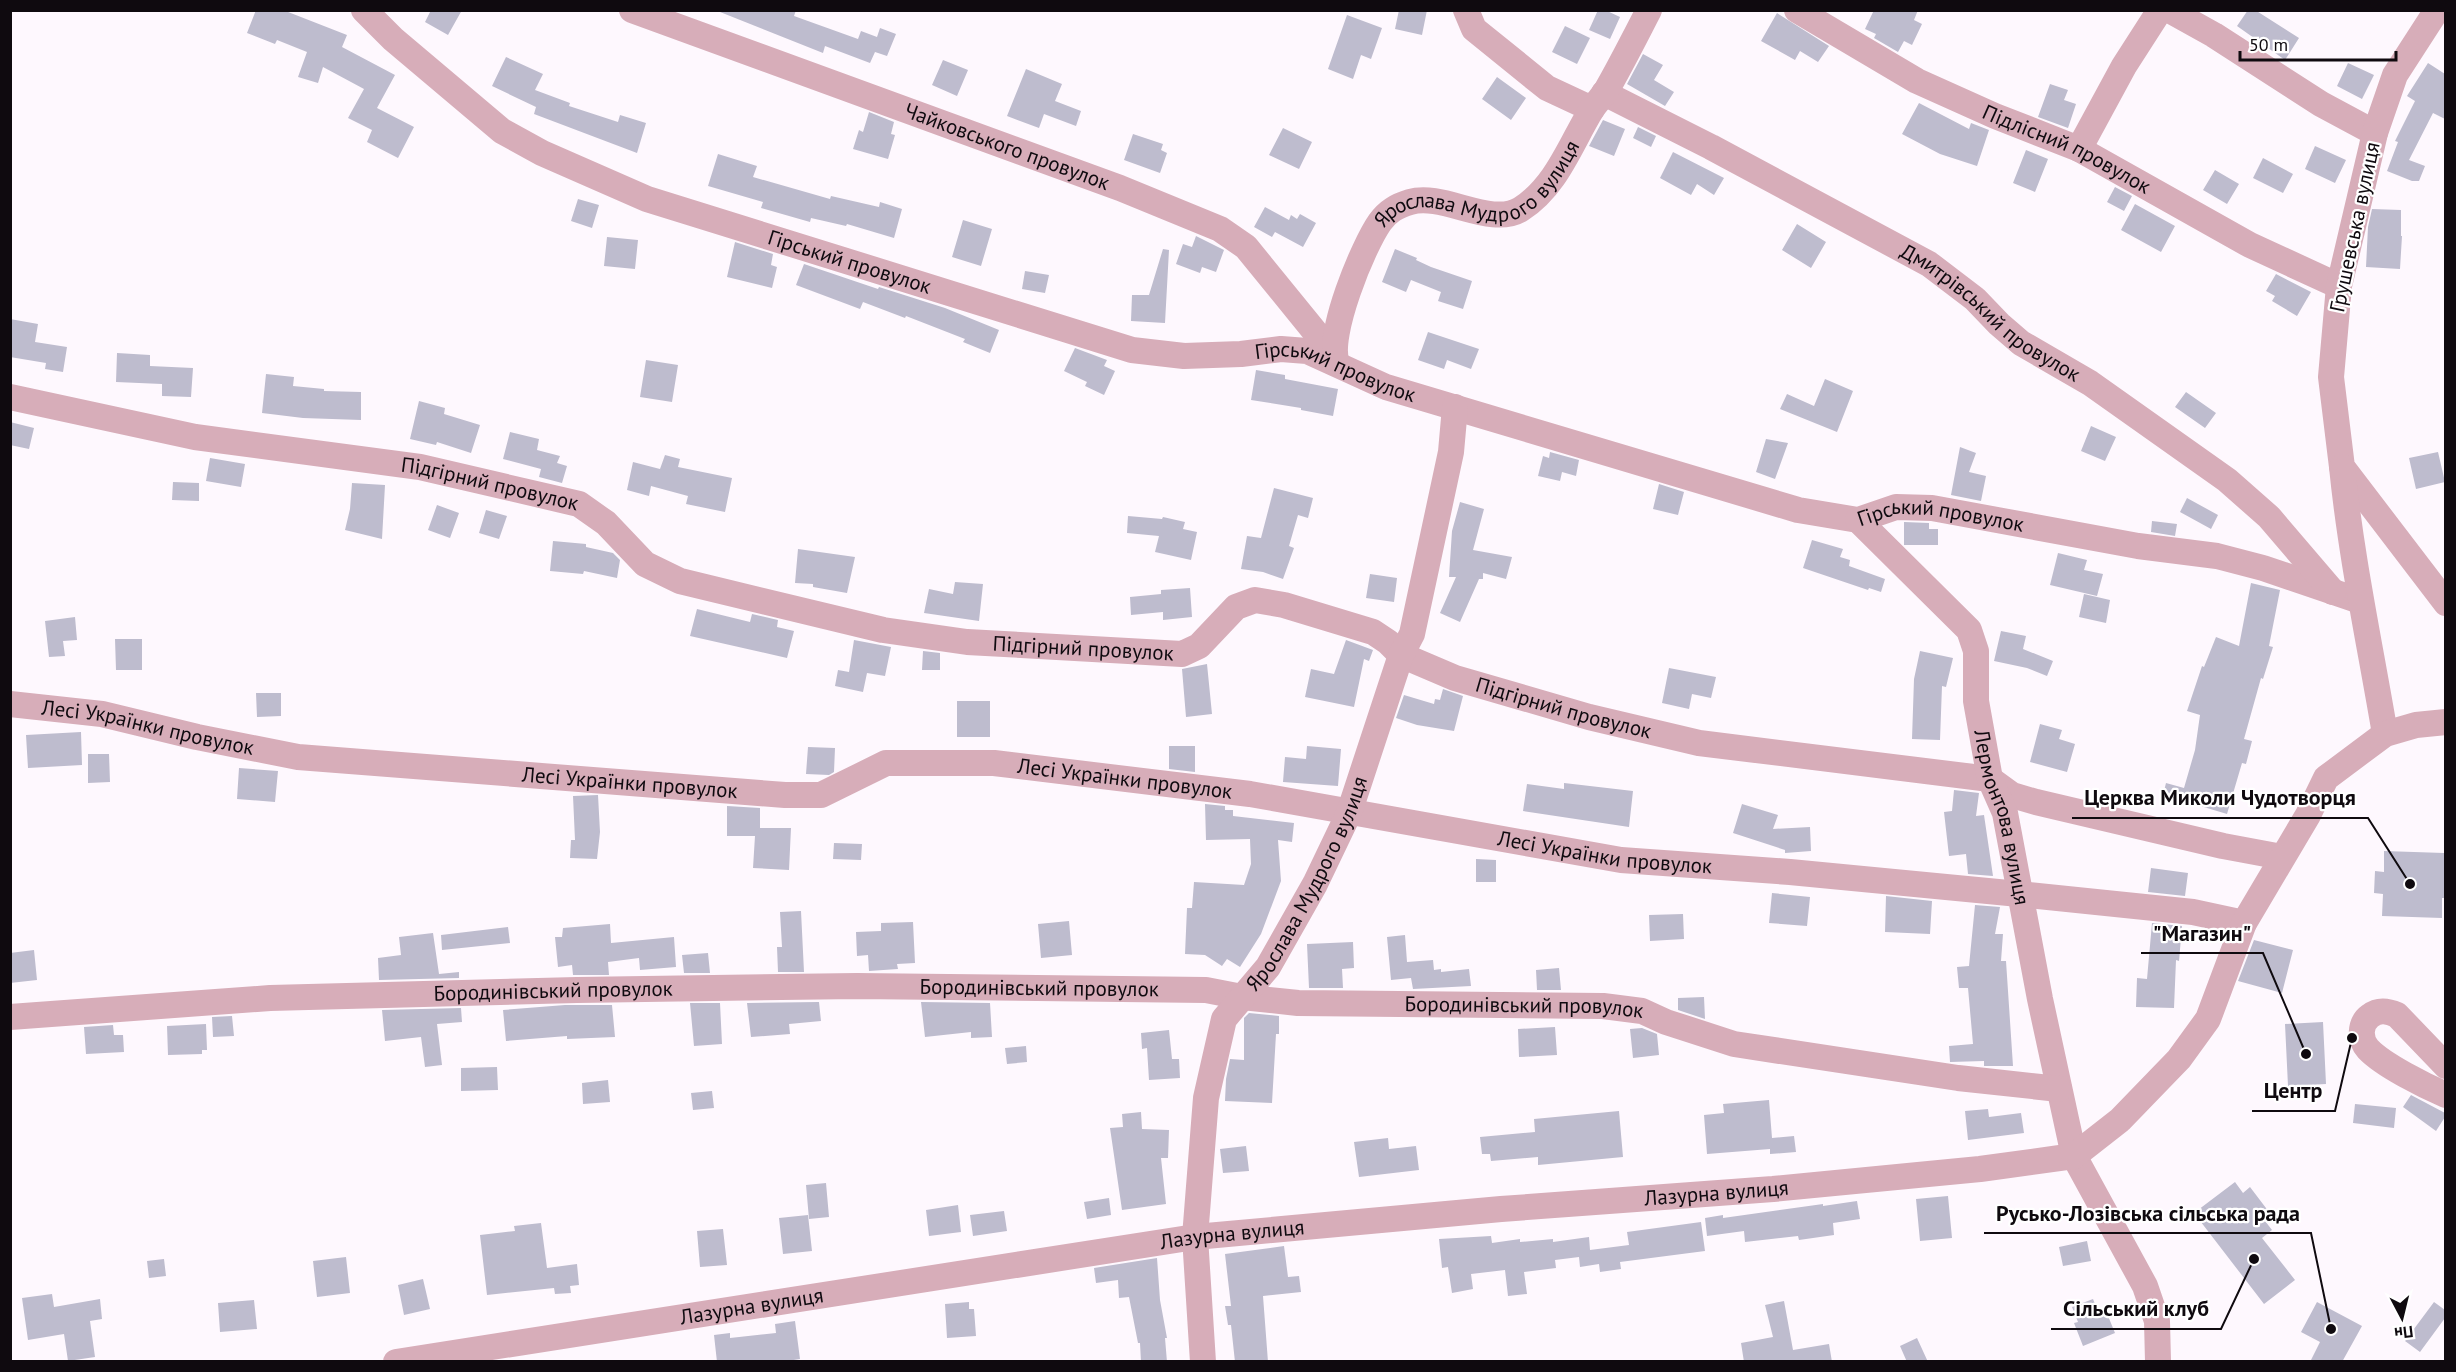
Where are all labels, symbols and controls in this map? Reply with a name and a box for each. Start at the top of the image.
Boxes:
scale bar [2240,24,2396,62]
text: 50 m [2249,33,2288,56]
street label: Чайковського провулок [901,96,1113,196]
street label: Підлісний провулок [1978,98,2156,200]
street label: Ярослава Мудрого вулиця [1367,135,1585,232]
street label: Грушевська вулиця [2323,139,2386,314]
street label: Гірський провулок [765,223,935,300]
street label: Дмитрівський провулок [1896,237,2086,388]
street label: Гірський провулок [1253,335,1419,408]
street label: Підгірний провулок [400,451,581,516]
street label: Гірський провулок [1854,493,2026,538]
street label: Підгірний провулок [992,629,1174,667]
street label: Підгірний провулок [1472,671,1654,744]
street label: Лесі Українки провулок [39,693,256,761]
street label: Лермонтова вулиця [1968,726,2036,907]
street label: Лесі Українки провулок [1015,752,1234,805]
street label: Лесі Українки провулок [520,760,739,804]
street label: Ярослава Мудрого вулиця [1239,773,1373,996]
callout: Церква Миколи Чудотворця [2072,778,2368,818]
text: Церква Миколи Чудотворця [2084,783,2356,811]
street label: Лесі Українки провулок [1495,824,1713,879]
callout: "Магазин" [2141,913,2263,953]
text: "Магазин" [2153,919,2251,947]
street label: Бородинівський провулок [919,973,1159,1002]
street label: Бородинівський провулок [433,975,673,1007]
street label: Бородинівський провулок [1404,990,1645,1024]
callout: Центр [2252,1071,2335,1111]
text: Центр [2264,1076,2322,1104]
street label: Лазурна вулиця [1642,1174,1790,1212]
callout: Русько-Лозівська сільська рада [1984,1193,2311,1233]
text: Русько-Лозівська сільська рада [1996,1199,2300,1227]
street label: Лазурна вулиця [1157,1213,1305,1255]
street label: Лазурна вулиця [677,1281,825,1331]
north arrow [2372,1288,2432,1348]
callout: Сільський клуб [2051,1289,2221,1329]
text: Сільський клуб [2063,1294,2209,1322]
text: Пн [2393,1322,2414,1344]

